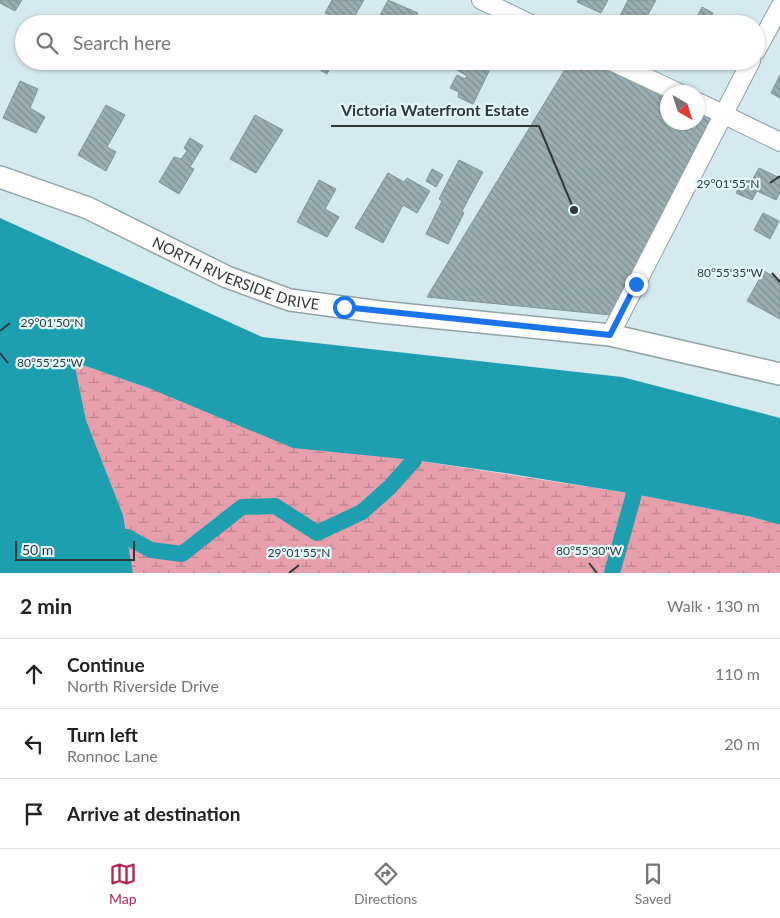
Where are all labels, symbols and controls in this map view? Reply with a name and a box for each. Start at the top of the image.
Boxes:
search box [15,15,765,70]
icon: search [33,29,61,57]
text: Search here [73,31,171,54]
north arrow [660,85,705,130]
callout: Victoria Waterfront Estate [331,95,539,126]
text: Victoria Waterfront Estate [340,100,529,119]
text: 29°01'55"N [697,176,759,191]
street label: NORTH RIVERSIDE DRIVE [150,233,321,313]
text: 80°55'35"W [697,265,764,280]
route end [625,273,648,296]
route start [333,296,356,319]
text: 29°01'50"N [21,315,83,330]
text: 80°55'25"W [17,355,84,370]
scale bar [15,538,135,561]
text: 50 m [22,541,53,558]
text: 80°55'30"W [556,543,623,558]
text: 29°01'55"N [268,545,330,560]
text: 2 min [20,593,72,618]
text: Walk · 130 m [667,596,760,615]
text: Continue [67,653,145,676]
icon: ahead [20,660,48,688]
text: 110 m [715,664,760,683]
text: North Riverside Drive [67,676,219,695]
text: Turn left [67,723,138,746]
icon: left [20,730,48,758]
text: 20 m [724,734,760,753]
text: Ronnoc Lane [67,746,158,765]
icon: arrive [20,800,48,828]
text: Arrive at destination [67,802,240,825]
tab: Map [109,860,137,907]
tab: Directions [354,860,417,907]
tab: Saved [635,860,671,907]

